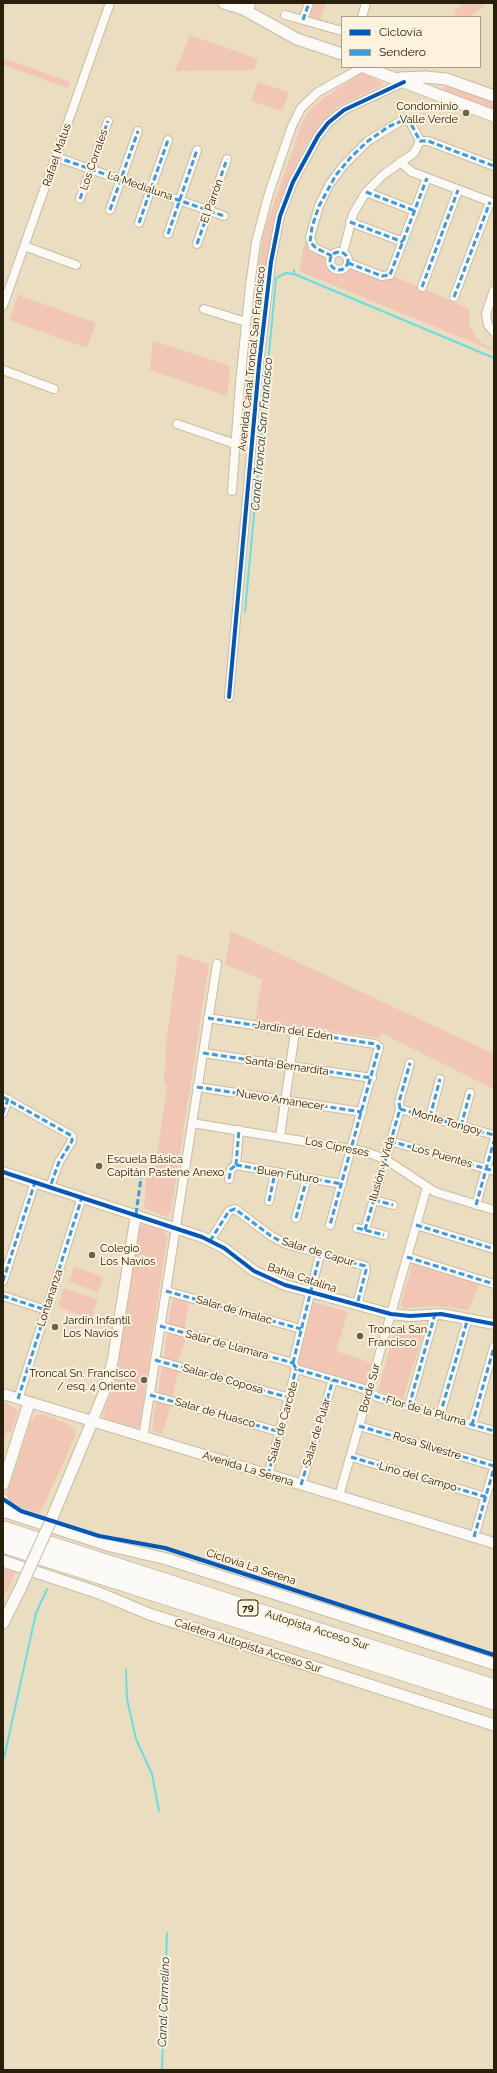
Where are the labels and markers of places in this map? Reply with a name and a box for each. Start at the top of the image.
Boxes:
place label: Condominio Valle Verde [396,100,458,126]
marker: Condominio Valle Verde [461,108,471,118]
place label: Escuela Básica Capitán Pastene Anexo [107,1153,224,1179]
marker: Escuela Básica Capitán Pastene Anexo [94,1161,104,1171]
place label: Colegio Los Navíos [100,1242,155,1268]
marker: Colegio Los Navíos [87,1250,97,1260]
place label: Jardín Infantil Los Navíos [63,1314,130,1340]
marker: Jardín Infantil Los Navíos [50,1322,60,1332]
place label: Troncal San Francisco [368,1323,427,1349]
marker: Troncal San Francisco [355,1331,365,1341]
place label: Troncal Sn. Francisco / esq. 4 Oriente [29,1367,136,1393]
marker: Troncal Sn. Francisco / esq. 4 Oriente [139,1375,149,1385]

